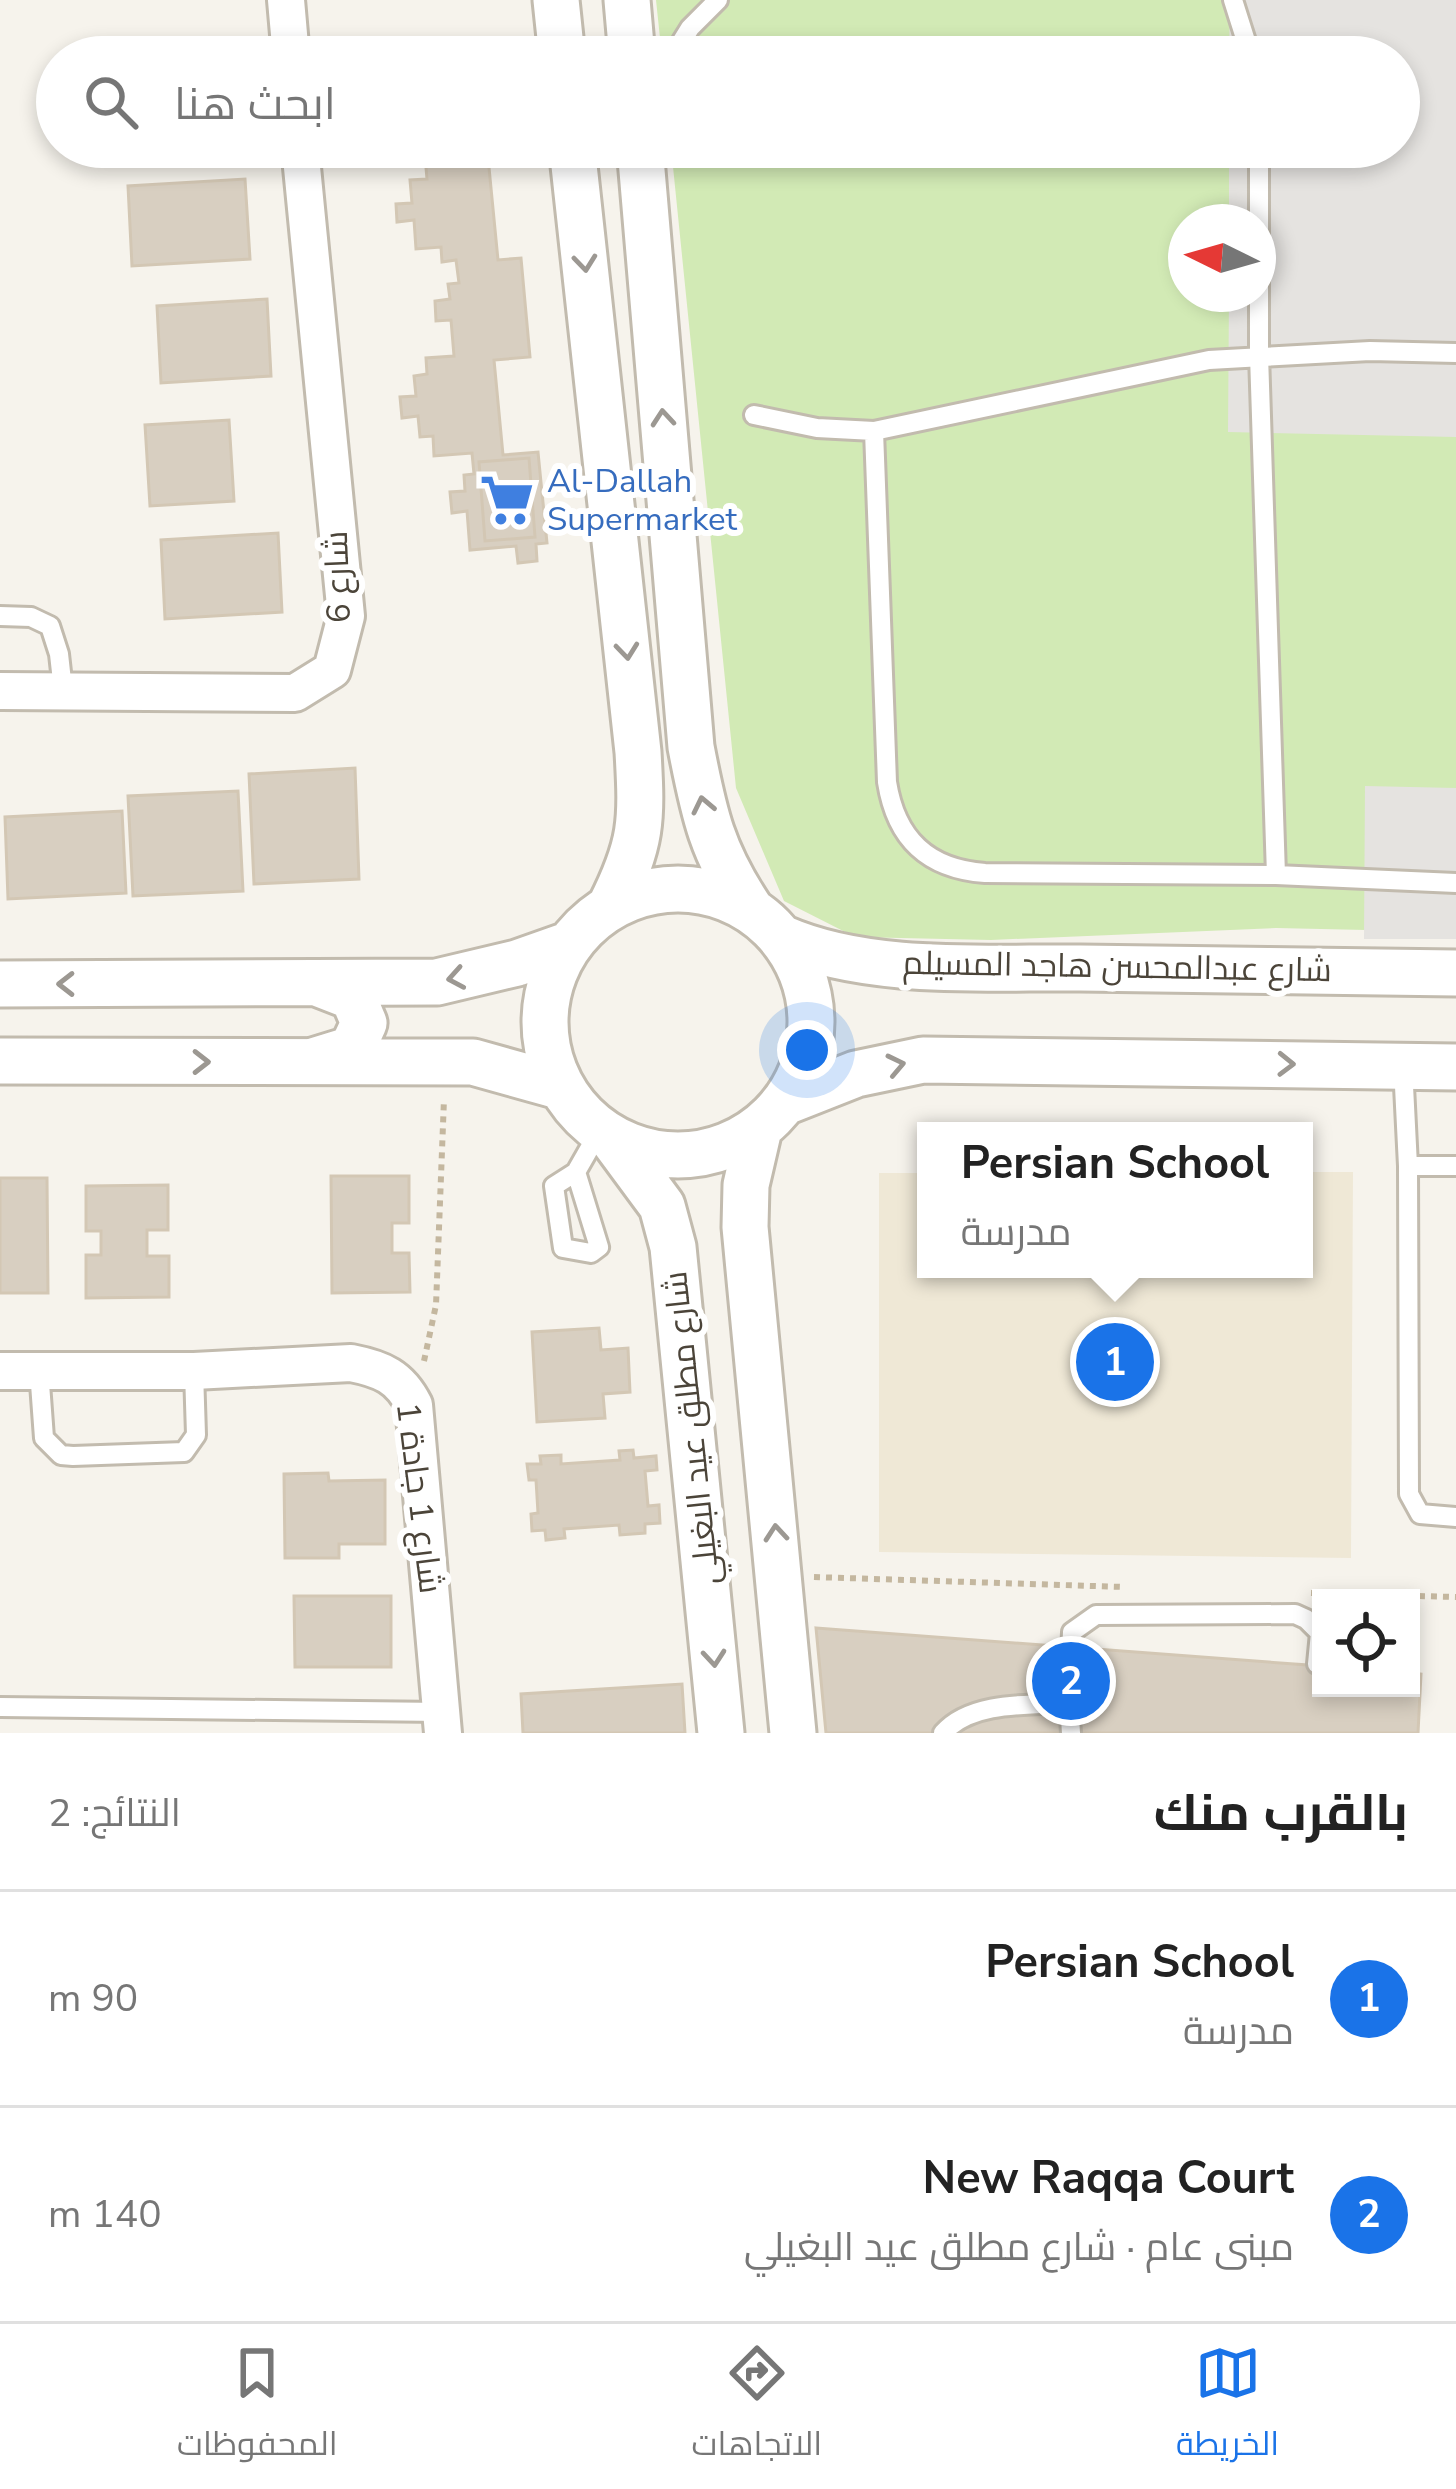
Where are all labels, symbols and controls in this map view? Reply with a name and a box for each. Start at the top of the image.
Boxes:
search box [36,36,1420,168]
icon: search [78,69,144,135]
text: ابحث هنا [174,74,336,135]
north arrow [1168,204,1276,312]
one-way arrow [571,253,597,273]
one-way arrow [651,408,676,427]
place label: Al-Dallah Supermarket [547,459,738,542]
supermarket icon: Al-Dallah Supermarket [478,471,536,529]
street label: شارع 6 [314,530,362,624]
one-way arrow [613,641,639,661]
one-way arrow [691,796,716,816]
street label: شارع عبدالمحسن هاجد المسيلم [902,941,1332,993]
one-way arrow [446,964,466,990]
one-way arrow [56,971,74,997]
your location [777,1020,837,1080]
one-way arrow [193,1049,211,1075]
one-way arrow [1277,1051,1296,1077]
one-way arrow [886,1054,906,1079]
popup [917,1122,1313,1278]
text: Persian School [961,1133,1269,1194]
text: مدرسة [961,1206,1072,1259]
street label: شارع مطلق عيد البغيلي [653,1269,733,1587]
pin: 1 [1076,1317,1154,1407]
street label: شارع 1 جادة 1 [385,1400,453,1596]
one-way arrow [764,1523,789,1542]
map controls [1312,1589,1420,1697]
button: locate [1312,1589,1420,1697]
pin: 2 [1032,1636,1110,1726]
one-way arrow [701,1649,726,1668]
text: بالقرب منك [1154,1778,1408,1848]
text: النتائج: 2 [48,1787,181,1840]
text: Persian School [985,1932,1294,1993]
text: 90 m [48,1972,138,2025]
text: 1 [1357,1972,1381,2025]
text: مدرسة [1183,2005,1294,2058]
text: New Raqqa Court [923,2148,1294,2209]
text: 140 m [48,2188,162,2241]
text: 2 [1357,2188,1381,2241]
text: مبنى عام · شارع مطلق عيد البغيلي [744,2221,1294,2274]
tab: المحفوظات [177,2340,338,2474]
tab: الاتجاهات [691,2340,822,2474]
tab: الخريطة [1176,2340,1279,2474]

